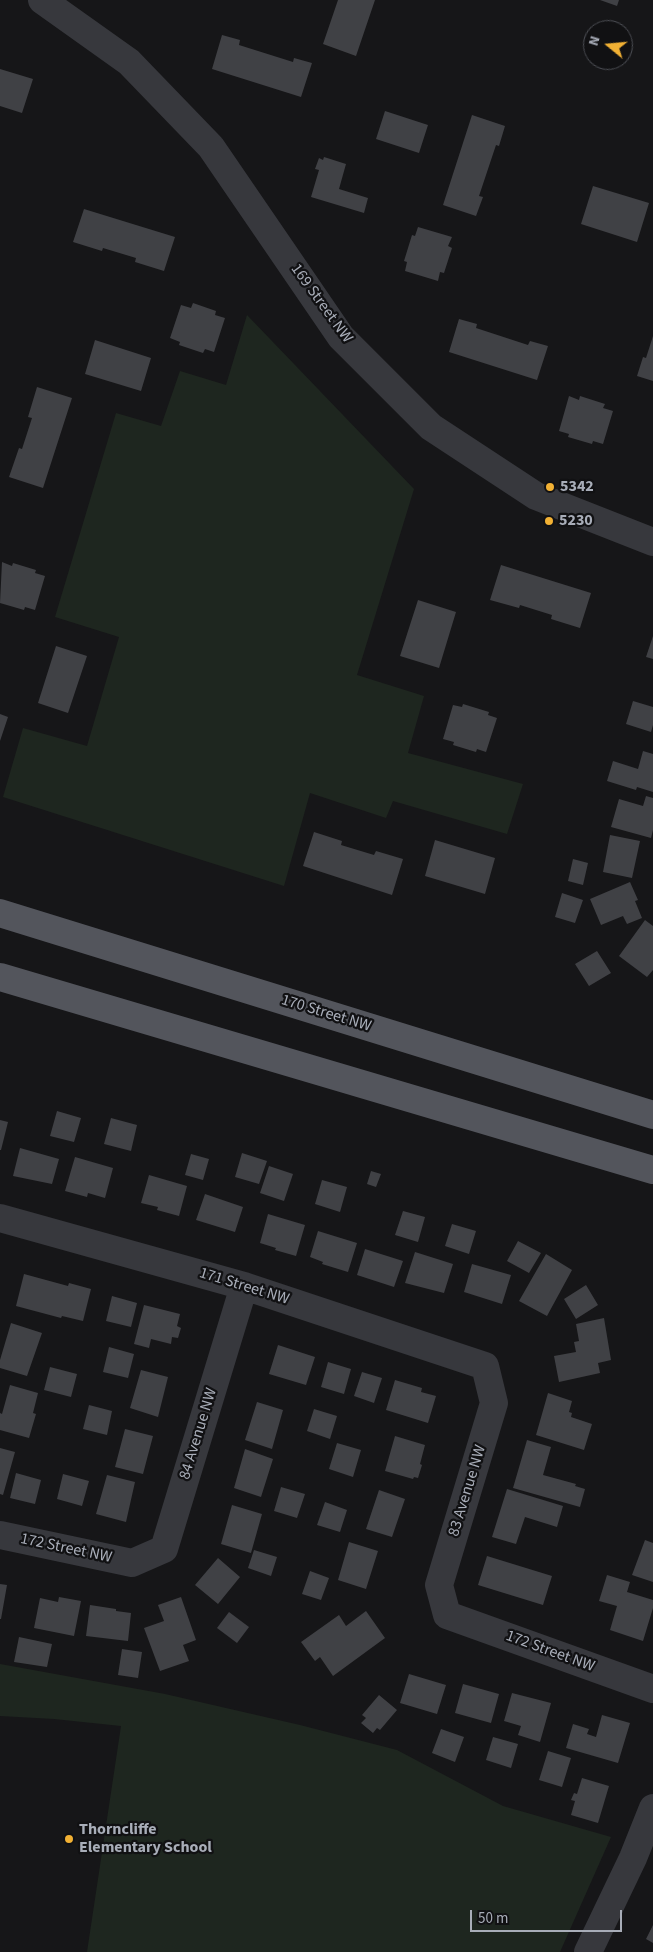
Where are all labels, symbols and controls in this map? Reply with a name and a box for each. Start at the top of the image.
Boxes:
north arrow [583,20,633,70]
text: N [584,34,606,48]
street label: 169 Street NW [286,261,356,347]
place label: 5342 [560,477,594,497]
marker: 5342 [544,481,556,493]
place label: 5230 [559,511,593,531]
marker: 5230 [543,515,555,527]
street label: 170 Street NW [279,991,373,1037]
street label: 171 Street NW [197,1264,291,1310]
street label: 84 Avenue NW [176,1386,222,1482]
street label: 83 Avenue NW [445,1443,491,1539]
street label: 172 Street NW [18,1530,114,1568]
street label: 172 Street NW [503,1627,597,1677]
place label: Thorncliffe Elementary School [79,1820,212,1858]
marker: Thorncliffe Elementary School [63,1833,75,1845]
scale bar [473,1900,626,1932]
text: 50 m [478,1908,508,1929]

